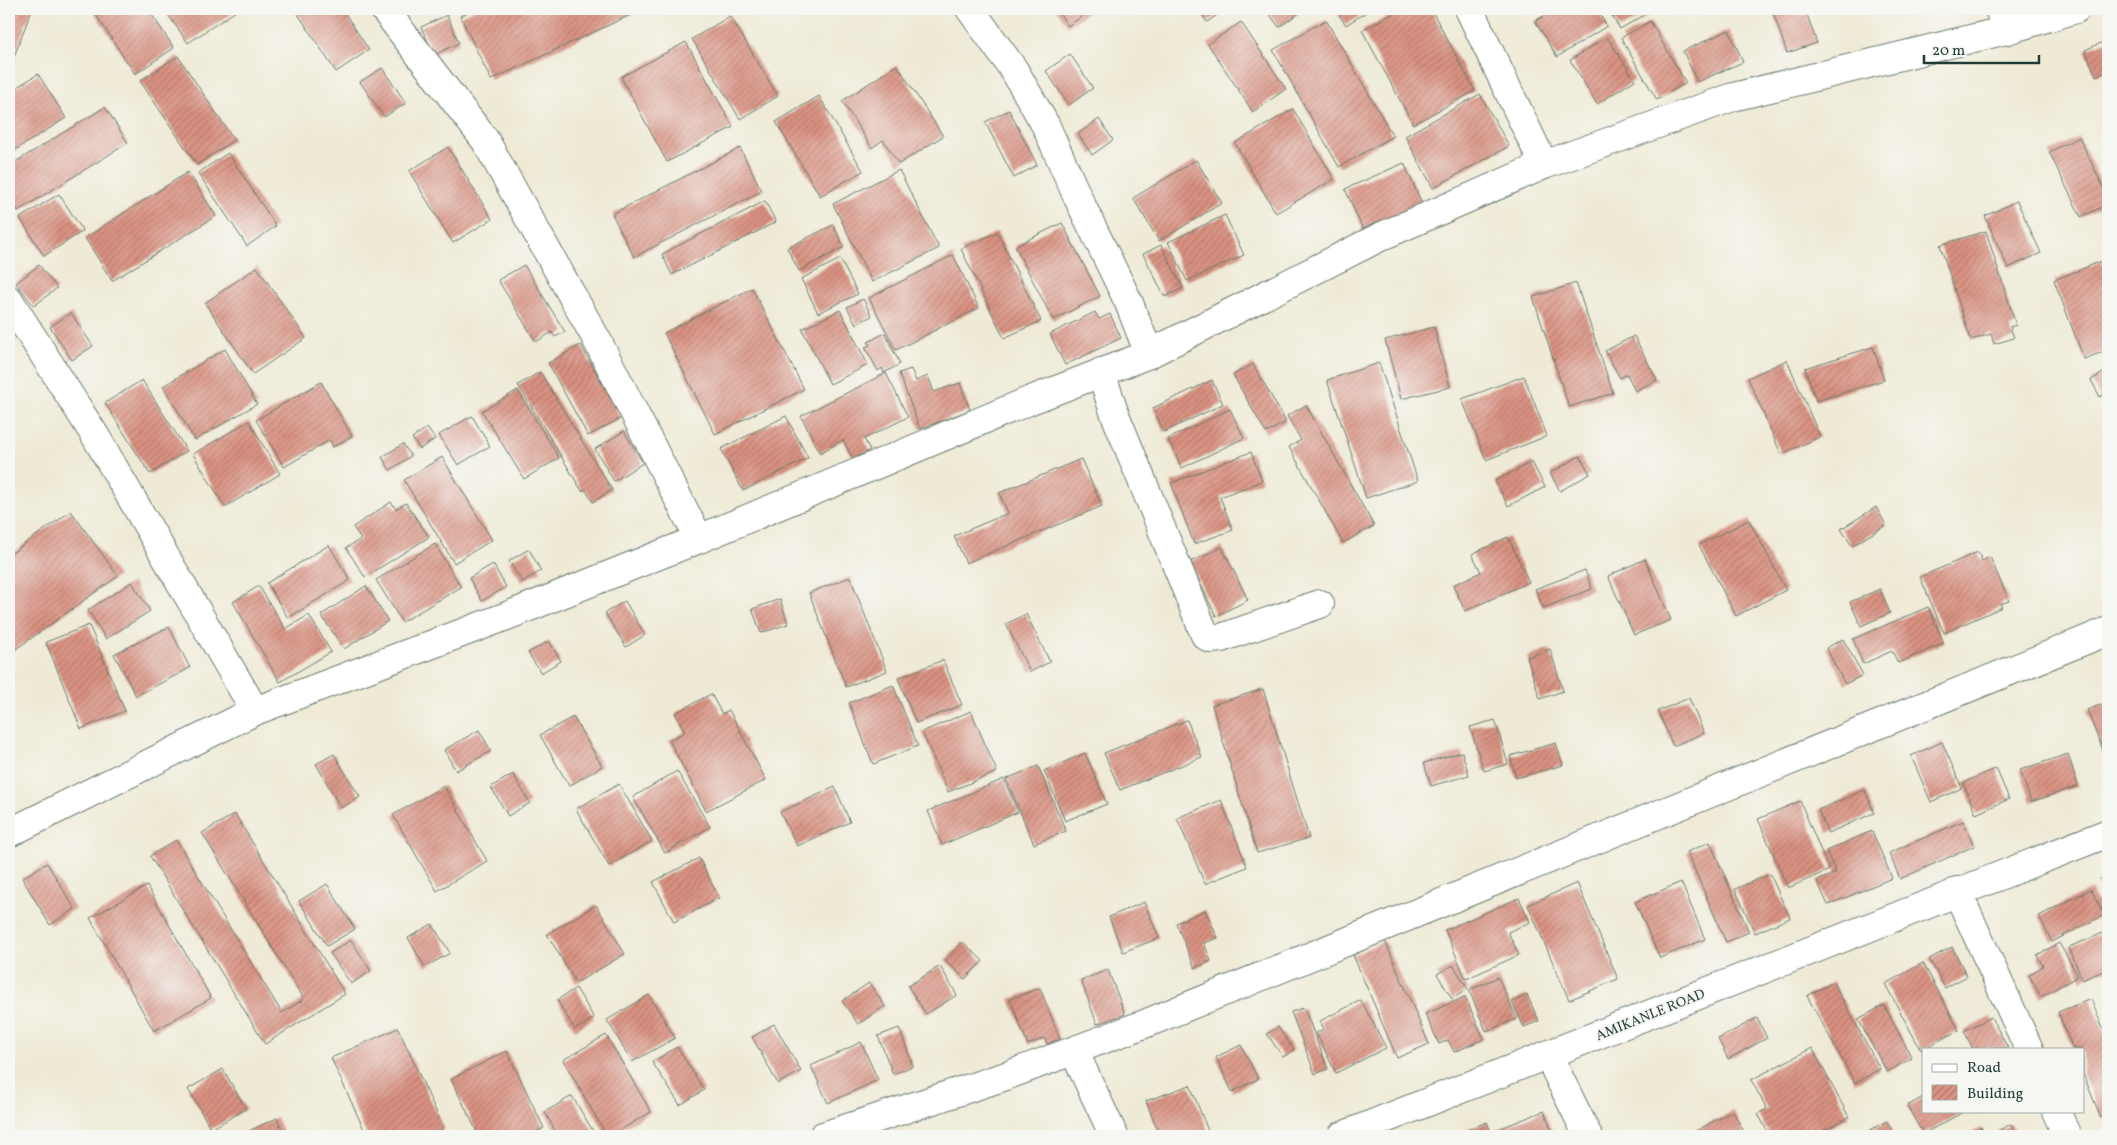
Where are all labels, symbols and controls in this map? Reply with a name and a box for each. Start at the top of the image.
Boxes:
scale bar [1924,32,2040,64]
text: 20 m [1932,41,1965,62]
street label: AMIKANLE ROAD [1593,985,1708,1046]
legend [1922,1048,2084,1112]
text: Road [1967,1058,2001,1079]
text: Building [1967,1084,2024,1105]

